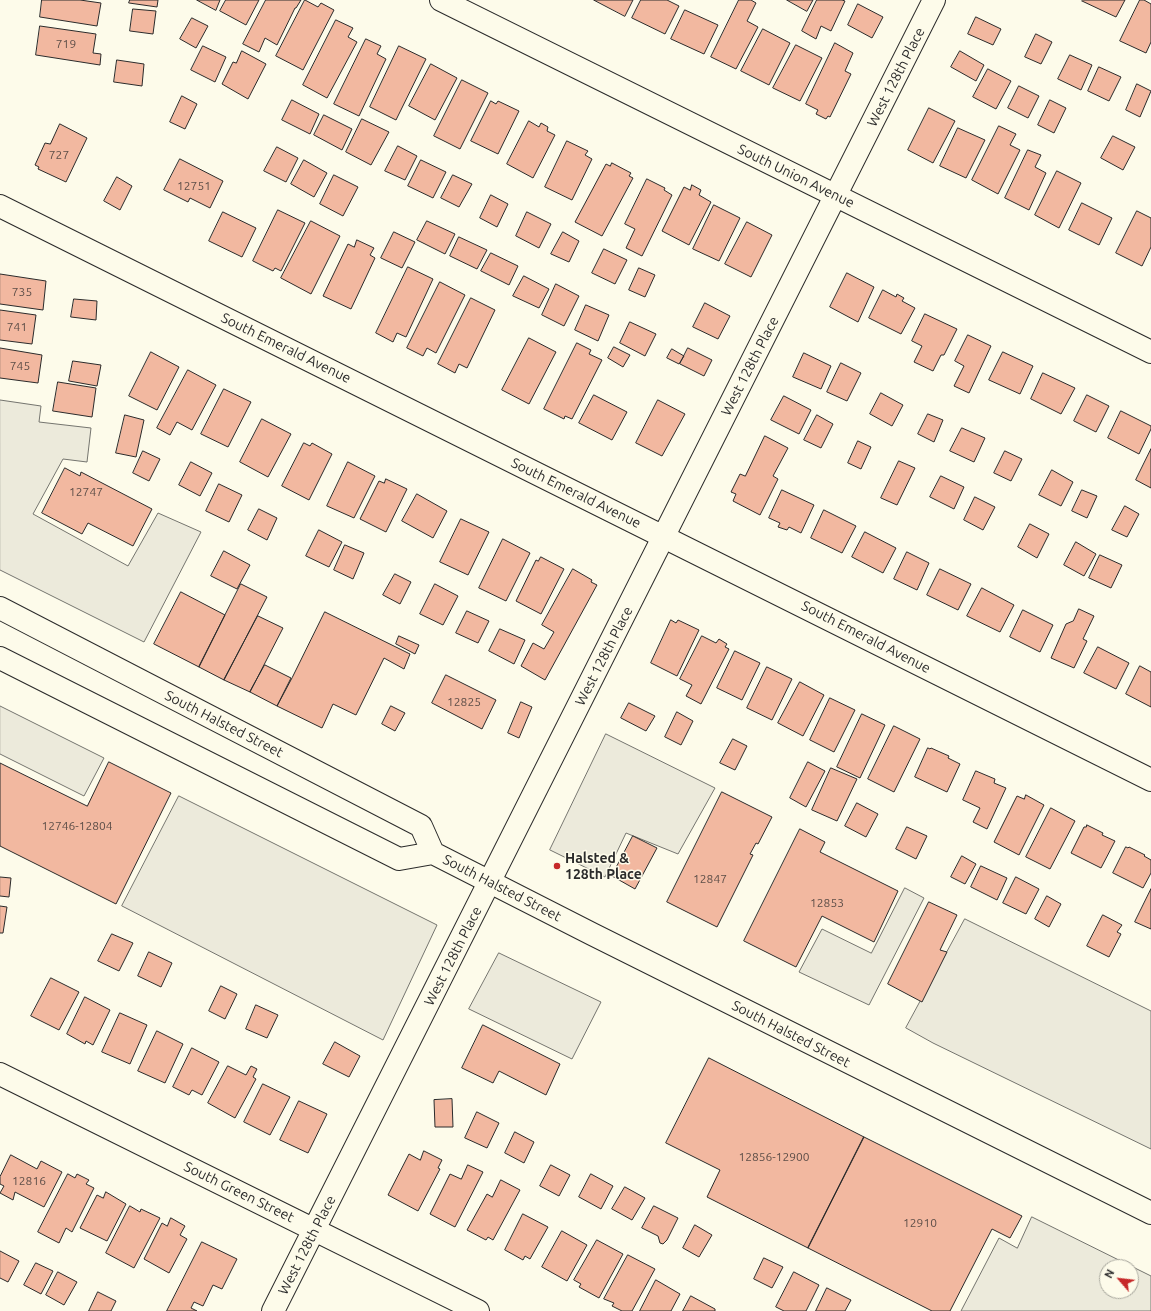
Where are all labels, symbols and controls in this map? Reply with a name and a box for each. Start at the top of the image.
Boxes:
street label: West 128th Place [864,25,928,129]
house number: 719 [56,37,76,51]
street label: South Union Avenue [735,140,857,212]
house number: 727 [49,148,69,162]
house number: 12751 [177,179,211,193]
house number: 735 [12,285,32,299]
street label: South Emerald Avenue [218,309,354,387]
street label: West 128th Place [718,314,782,418]
house number: 741 [7,320,27,334]
house number: 745 [10,359,30,373]
street label: South Emerald Avenue [508,454,644,532]
house number: 12747 [69,485,103,499]
street label: South Emerald Avenue [799,597,933,677]
street label: West 128th Place [572,604,636,708]
street label: South Halsted Street [162,687,286,761]
house number: 12825 [447,695,481,709]
house number: 12746-12804 [41,819,113,833]
place label: Halsted & 128th Place [565,850,642,882]
street label: South Halsted Street [440,851,564,925]
marker: Halsted & 128th Place [552,861,562,871]
house number: 12847 [693,872,727,886]
house number: 12853 [810,896,844,910]
street label: West 128th Place [421,904,485,1008]
street label: South Halsted Street [729,997,853,1071]
house number: 12856-12900 [738,1150,810,1164]
street label: South Green Street [181,1158,297,1226]
house number: 12816 [12,1174,46,1188]
street label: West 128th Place [275,1193,339,1297]
house number: 12910 [903,1216,937,1230]
north arrow [1099,1259,1139,1299]
text: N [1102,1267,1117,1280]

